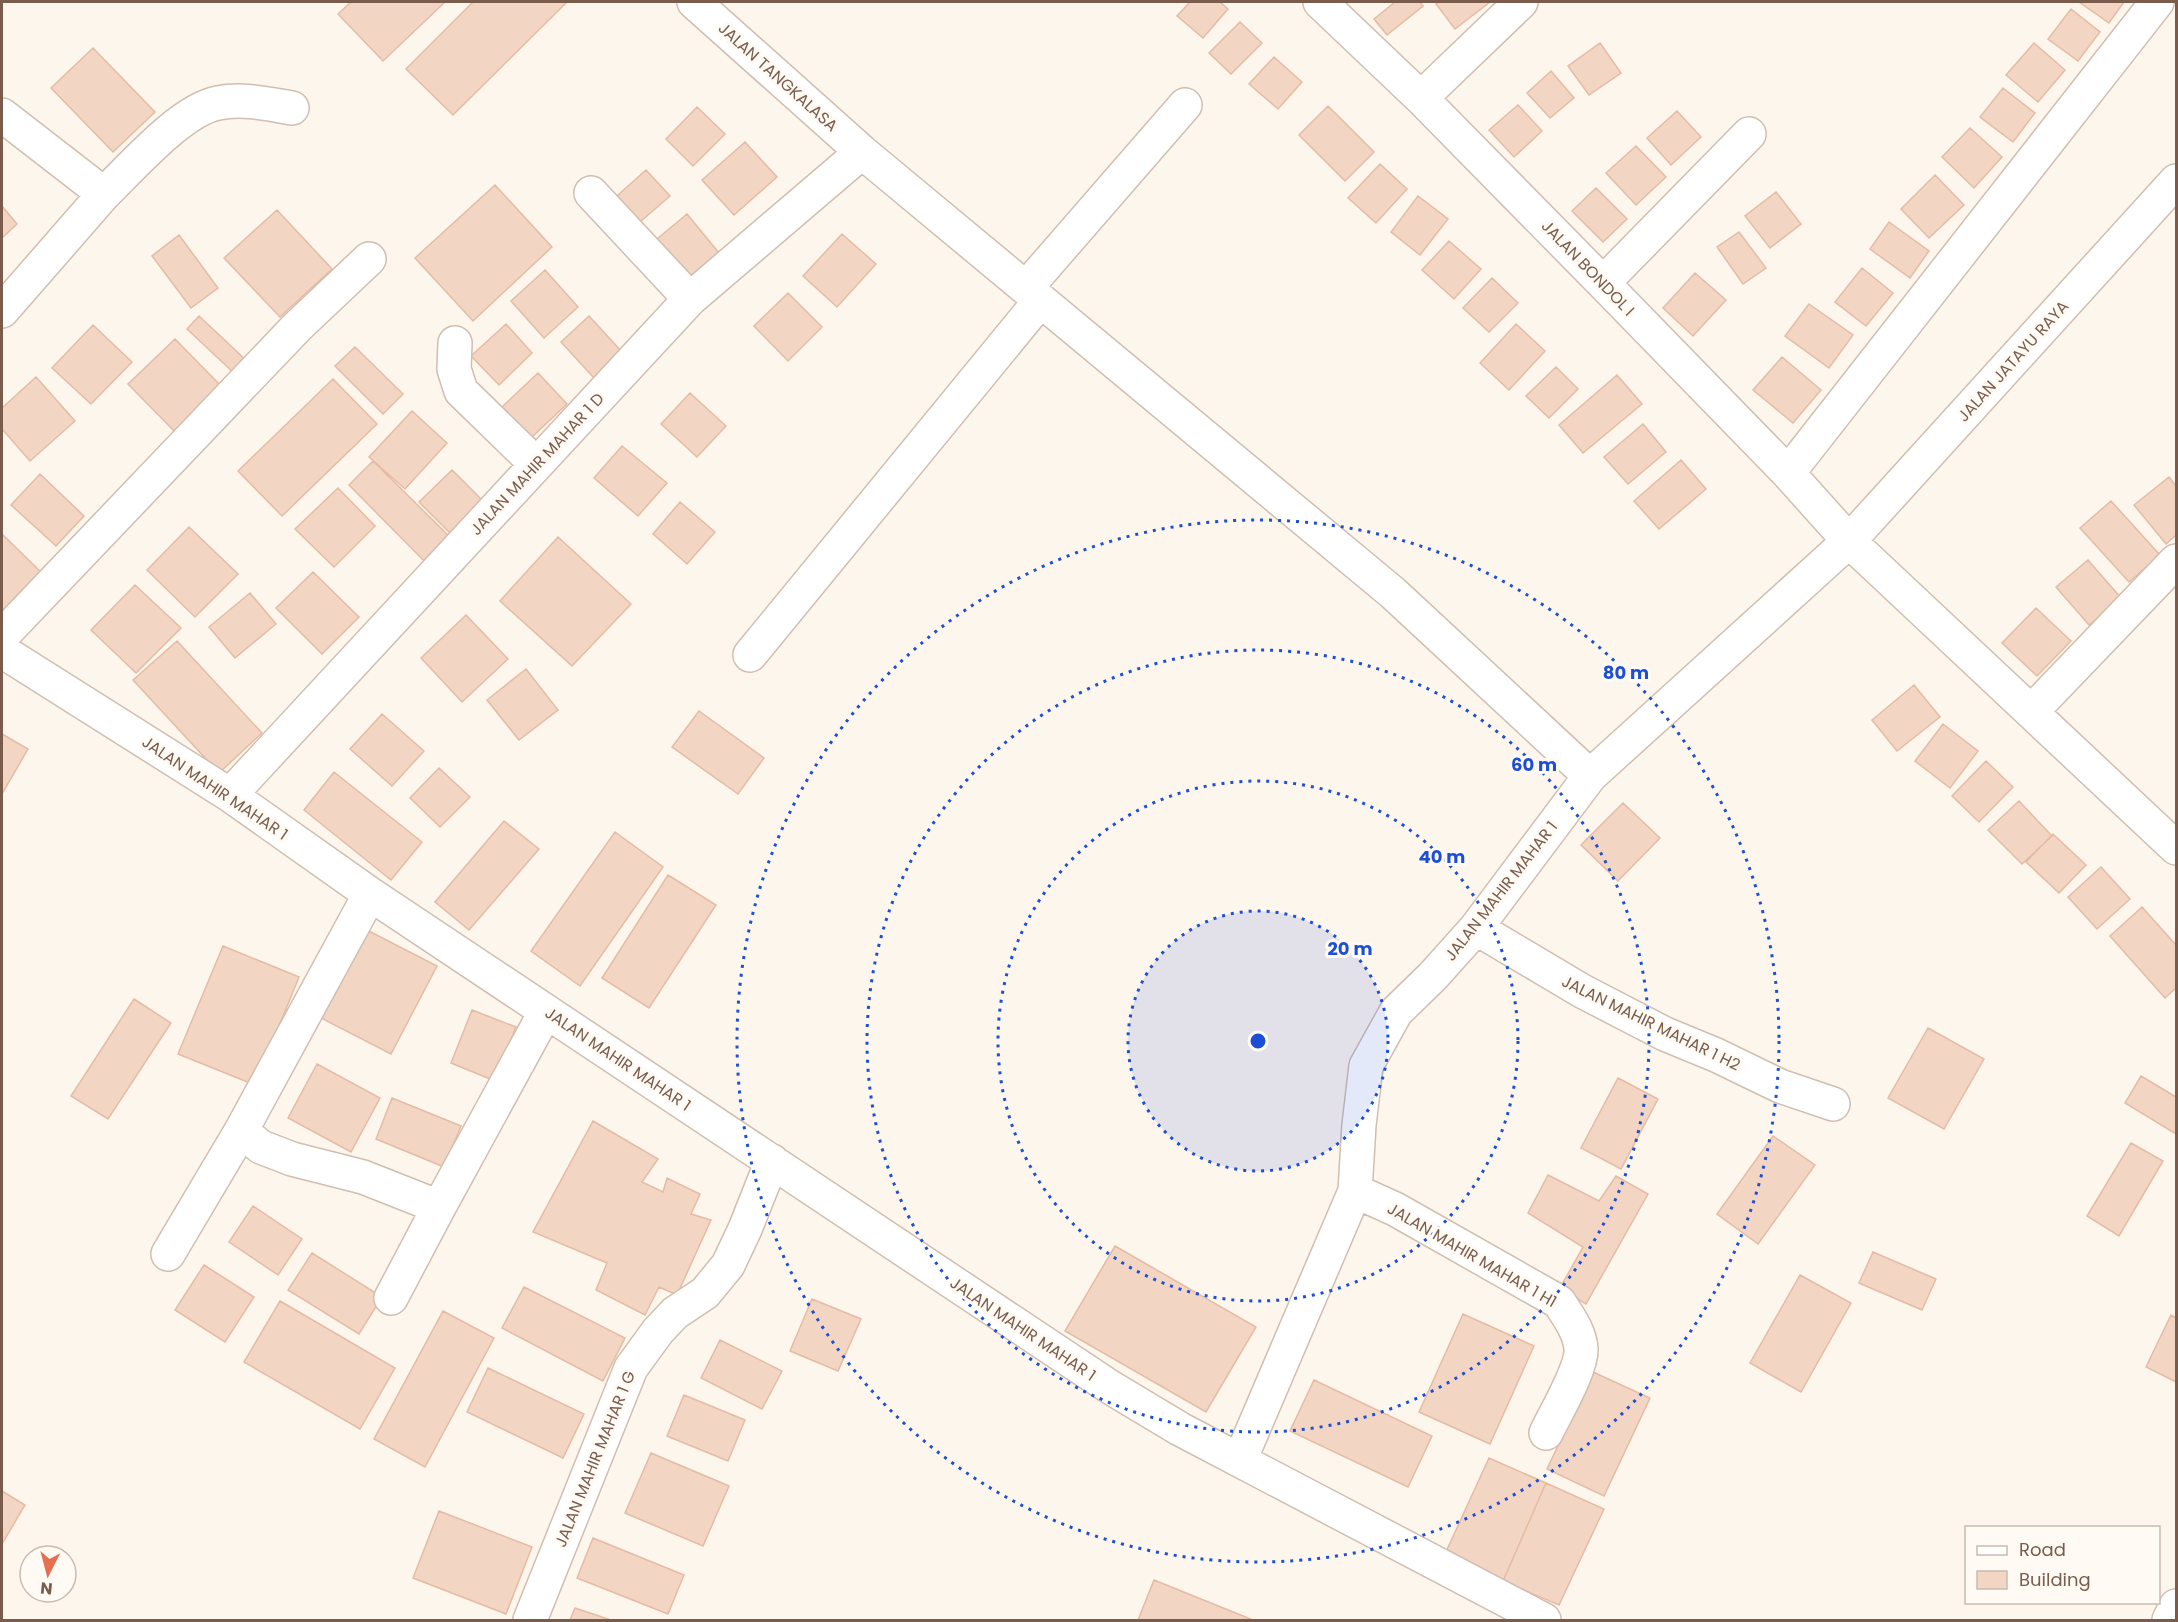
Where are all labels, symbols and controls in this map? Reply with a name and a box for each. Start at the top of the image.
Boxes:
street label: JALAN TANGKALASA [713,17,843,137]
street label: JALAN BONDOL I [1536,215,1640,321]
street label: JALAN JATAYU RAYA [1952,295,2074,427]
street label: JALAN MAHIR MAHAR 1 D [465,388,609,540]
text: 80 m [1603,660,1649,685]
street label: JALAN MAHIR MAHAR 1 [137,730,293,846]
text: 60 m [1511,752,1557,777]
street label: JALAN MAHIR MAHAR 1 [1439,816,1563,966]
text: 40 m [1419,844,1465,869]
text: 20 m [1328,936,1372,961]
street label: JALAN MAHIR MAHAR 1 H2 [1558,970,1744,1076]
street label: JALAN MAHIR MAHAR 1 [540,1001,696,1117]
centre of rings [1248,1031,1268,1051]
street label: JALAN MAHIR MAHAR 1 H1 [1383,1197,1561,1313]
street label: JALAN MAHIR MAHAR 1 [945,1271,1101,1387]
street label: JALAN MAHIR MAHAR 1 G [549,1367,641,1551]
legend [1965,1526,2160,1604]
text: Road [2019,1537,2066,1562]
north arrow [18,1544,78,1604]
text: Building [2019,1567,2091,1592]
text: N [39,1576,54,1600]

